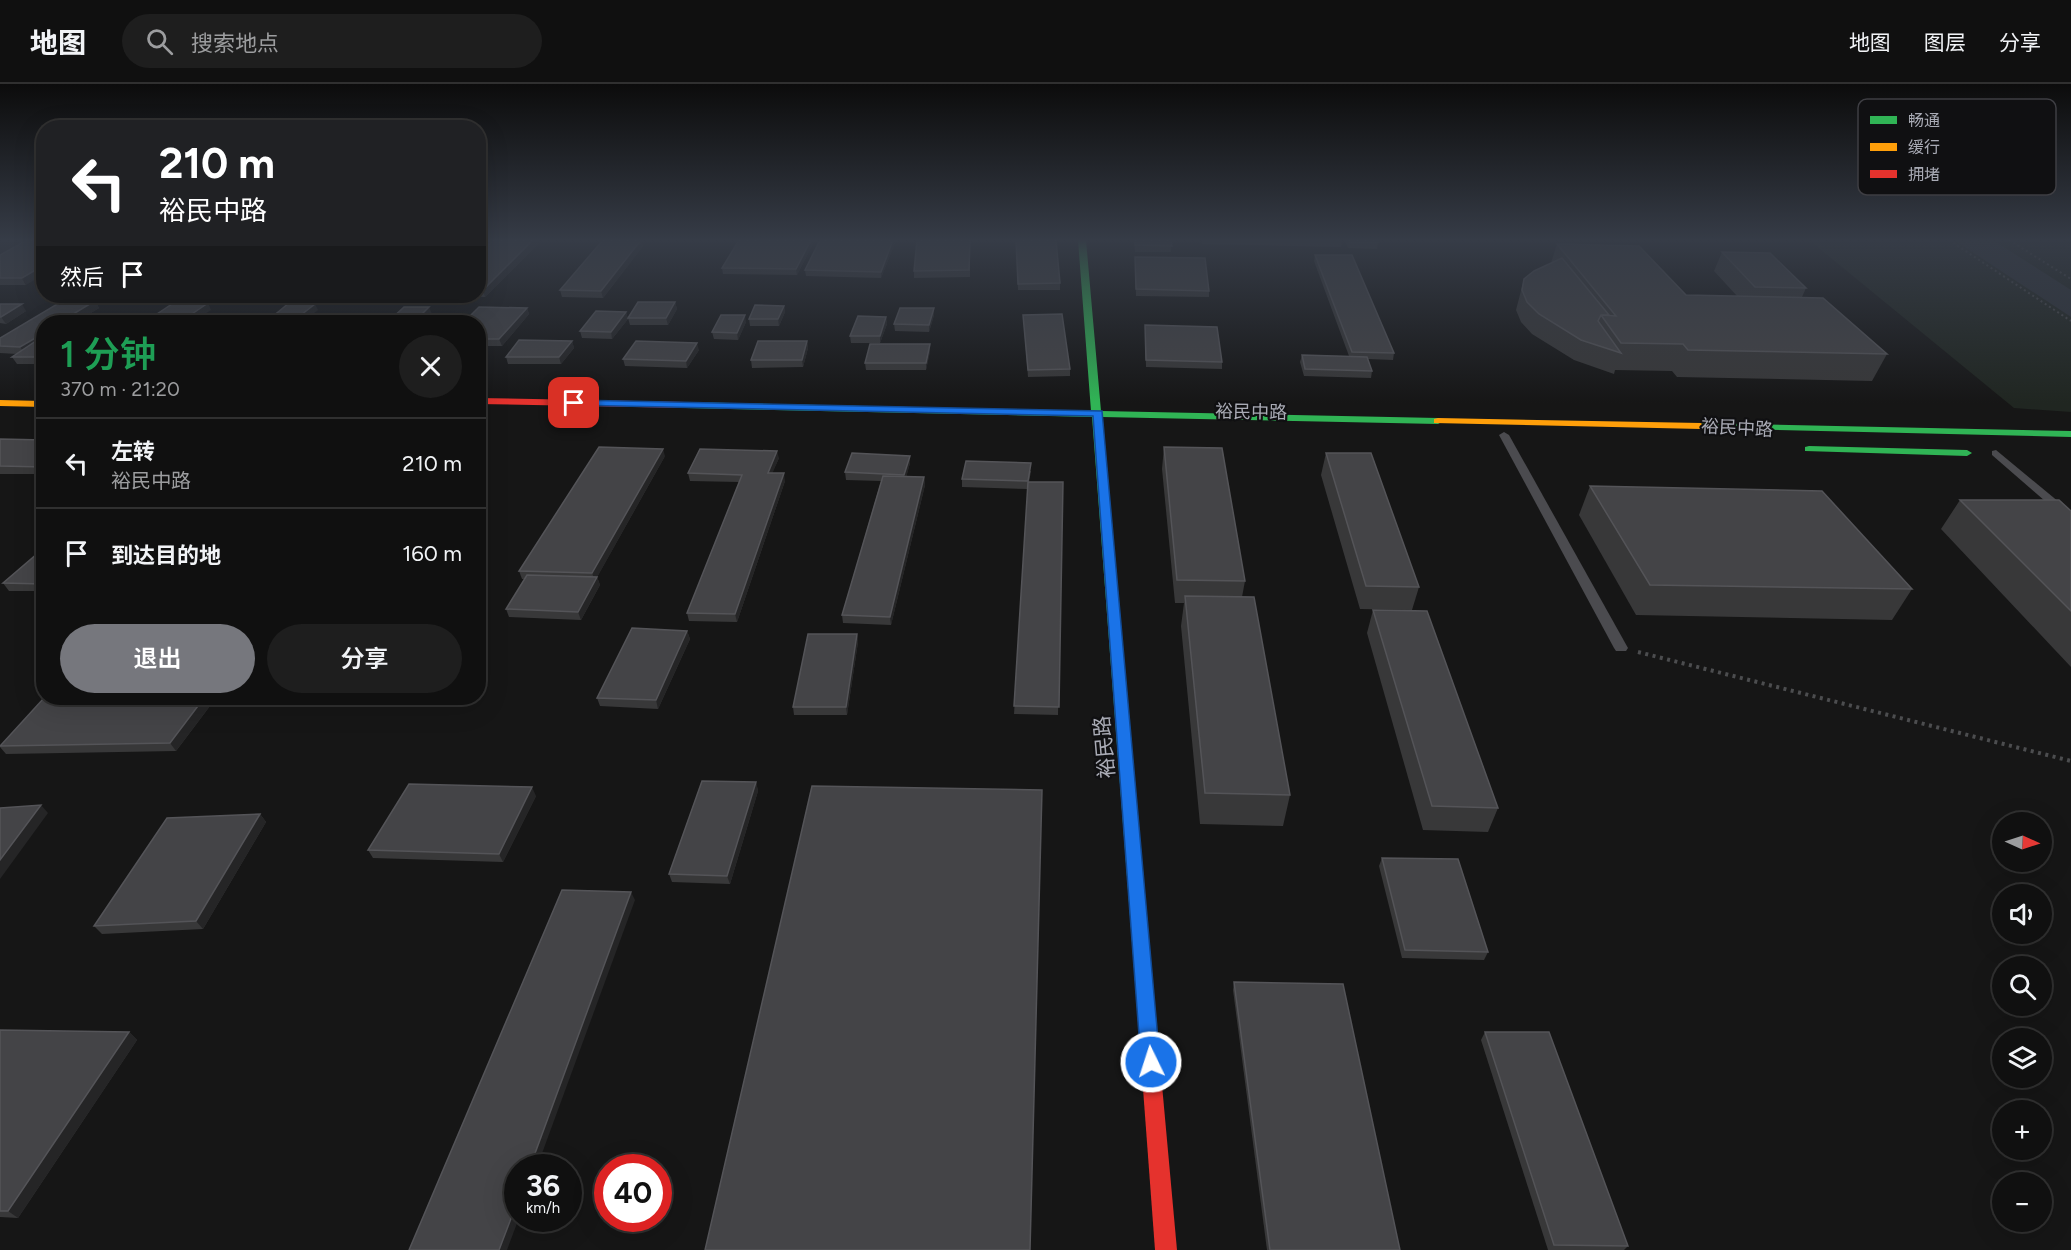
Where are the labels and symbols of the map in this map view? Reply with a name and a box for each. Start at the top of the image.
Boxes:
legend [1858,99,2056,195]
text: 畅通 [1908,111,1940,130]
text: 缓行 [1908,138,1940,157]
text: 拥堵 [1908,165,1940,184]
pin [548,377,599,428]
street label: 裕民中路 [1215,400,1287,424]
street label: 裕民中路 [1700,415,1774,441]
street label: 裕民路 [1089,715,1119,779]
north arrow [1992,812,2052,872]
position arrow [1119,1030,1183,1094]
speed limit sign: 40 [594,1154,672,1232]

